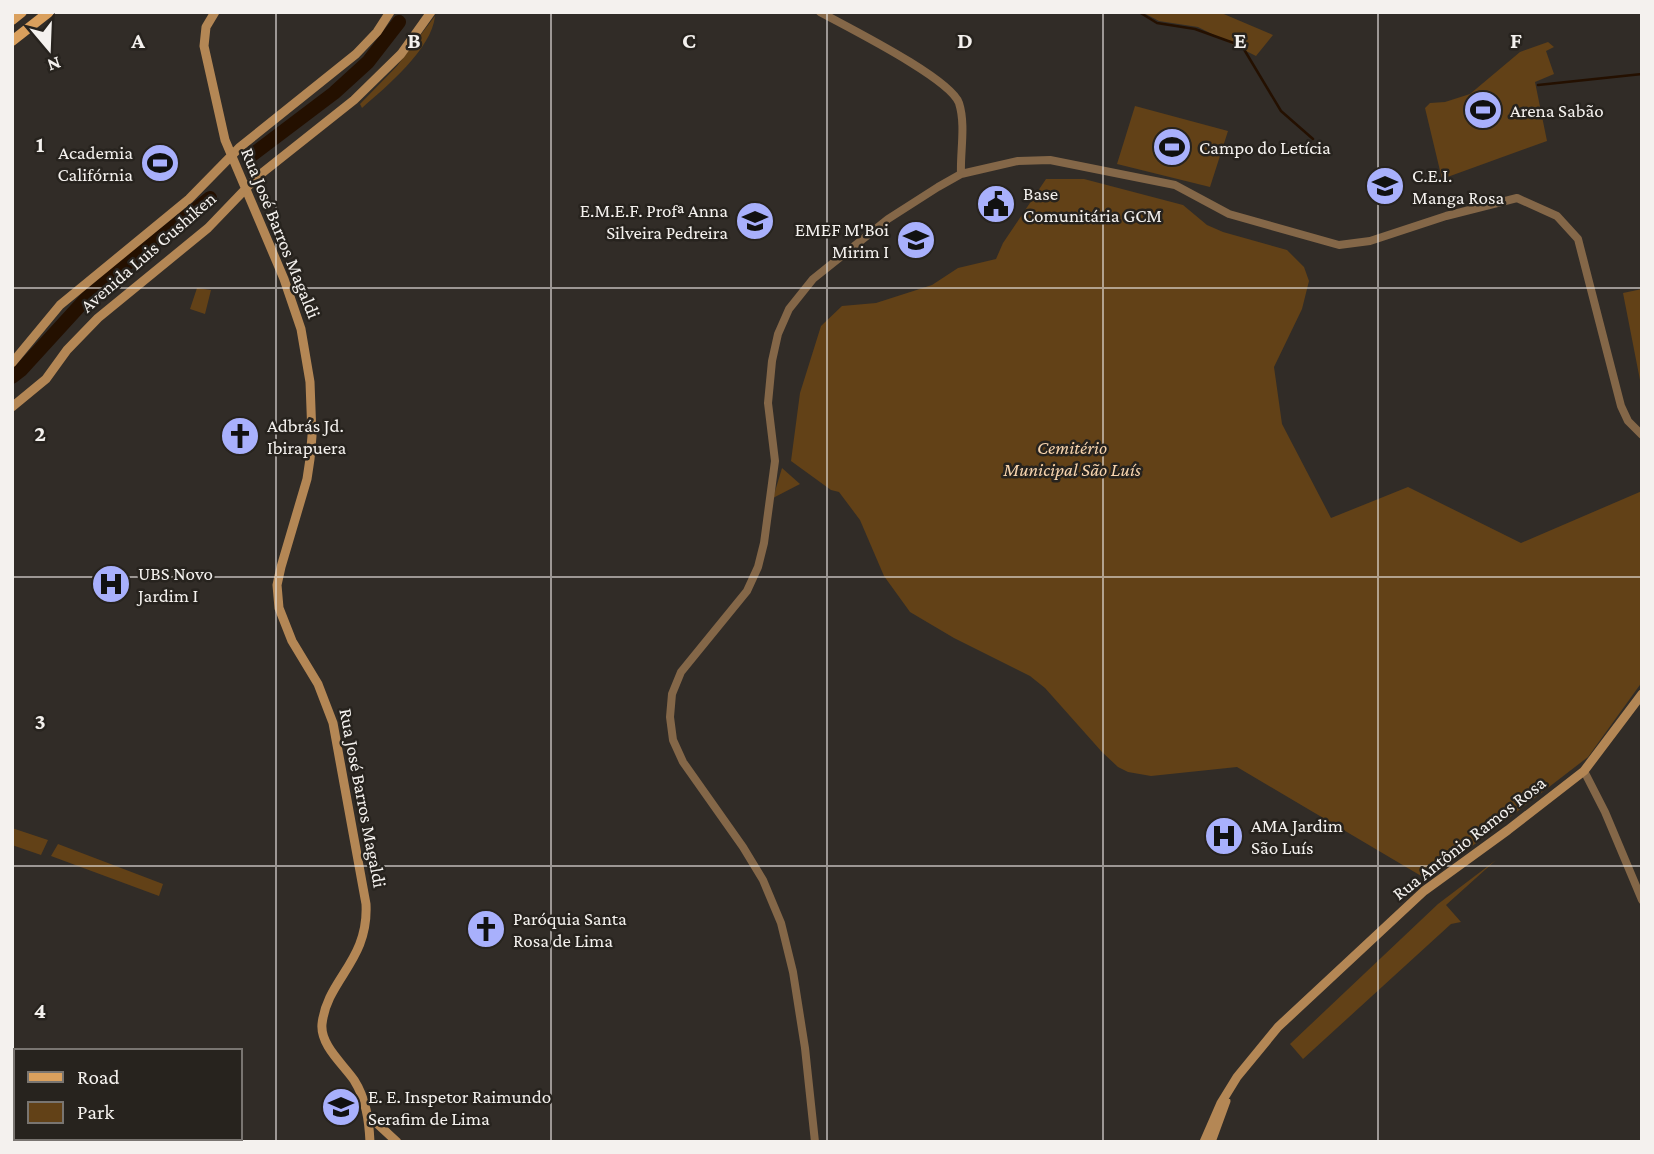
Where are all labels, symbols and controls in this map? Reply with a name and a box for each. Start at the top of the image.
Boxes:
north arrow [14,14,84,84]
text: A [130,27,145,53]
text: B [407,27,421,53]
text: C [682,27,696,53]
text: D [957,27,973,53]
text: E [1233,27,1247,53]
text: F [1510,27,1522,53]
text: N [45,53,64,77]
sports icon: Arena Sabão [1462,89,1504,131]
place label: Arena Sabão [1510,100,1604,121]
sports icon: Campo do Letícia [1151,126,1193,168]
text: 1 [36,131,45,157]
place label: Campo do Letícia [1199,137,1331,158]
place label: Academia Califórnia [57,142,133,185]
sports icon: Academia Califórnia [139,142,181,184]
street label: Rua José Barros Magaldi [237,145,325,321]
school or university icon: C.E.I. Manga Rosa [1364,165,1406,207]
place label: C.E.I. Manga Rosa [1412,165,1504,208]
public building icon: Base Comunitária GCM [975,183,1017,225]
place label: Base Comunitária GCM [1023,183,1162,226]
street label: Avenida Luis Gushiken [76,187,220,317]
place label: E.M.E.F. Profª Anna Silveira Pedreira [580,200,728,243]
school or university icon: E.M.E.F. Profª Anna Silveira Pedreira [734,200,776,242]
place label: EMEF M'Boi Mirim I [795,219,889,262]
school or university icon: EMEF M'Boi Mirim I [895,219,937,261]
church icon: Adbrás Jd. Ibirapuera [219,415,261,457]
place label: Adbrás Jd. Ibirapuera [267,415,346,458]
text: 2 [34,420,46,446]
park label: Cemitério Municipal São Luís [1002,437,1141,480]
hospital icon: UBS Novo Jardim I [90,563,132,605]
place label: UBS Novo Jardim I [136,563,213,606]
street label: Rua José Barros Magaldi [335,707,391,889]
text: 3 [34,708,46,734]
street label: Rua Antônio Ramos Rosa [1388,772,1550,904]
hospital icon: AMA Jardim São Luís [1203,815,1245,857]
place label: AMA Jardim São Luís [1251,815,1343,858]
church icon: Paróquia Santa Rosa de Lima [465,908,507,950]
place label: Paróquia Santa Rosa de Lima [513,908,627,951]
text: 4 [34,997,46,1023]
legend [14,1049,242,1140]
text: Road [77,1065,120,1089]
school or university icon: E. E. Inspetor Raimundo Serafim de Lima [320,1086,362,1128]
place label: E. E. Inspetor Raimundo Serafim de Lima [368,1086,551,1129]
text: Park [77,1100,114,1124]

